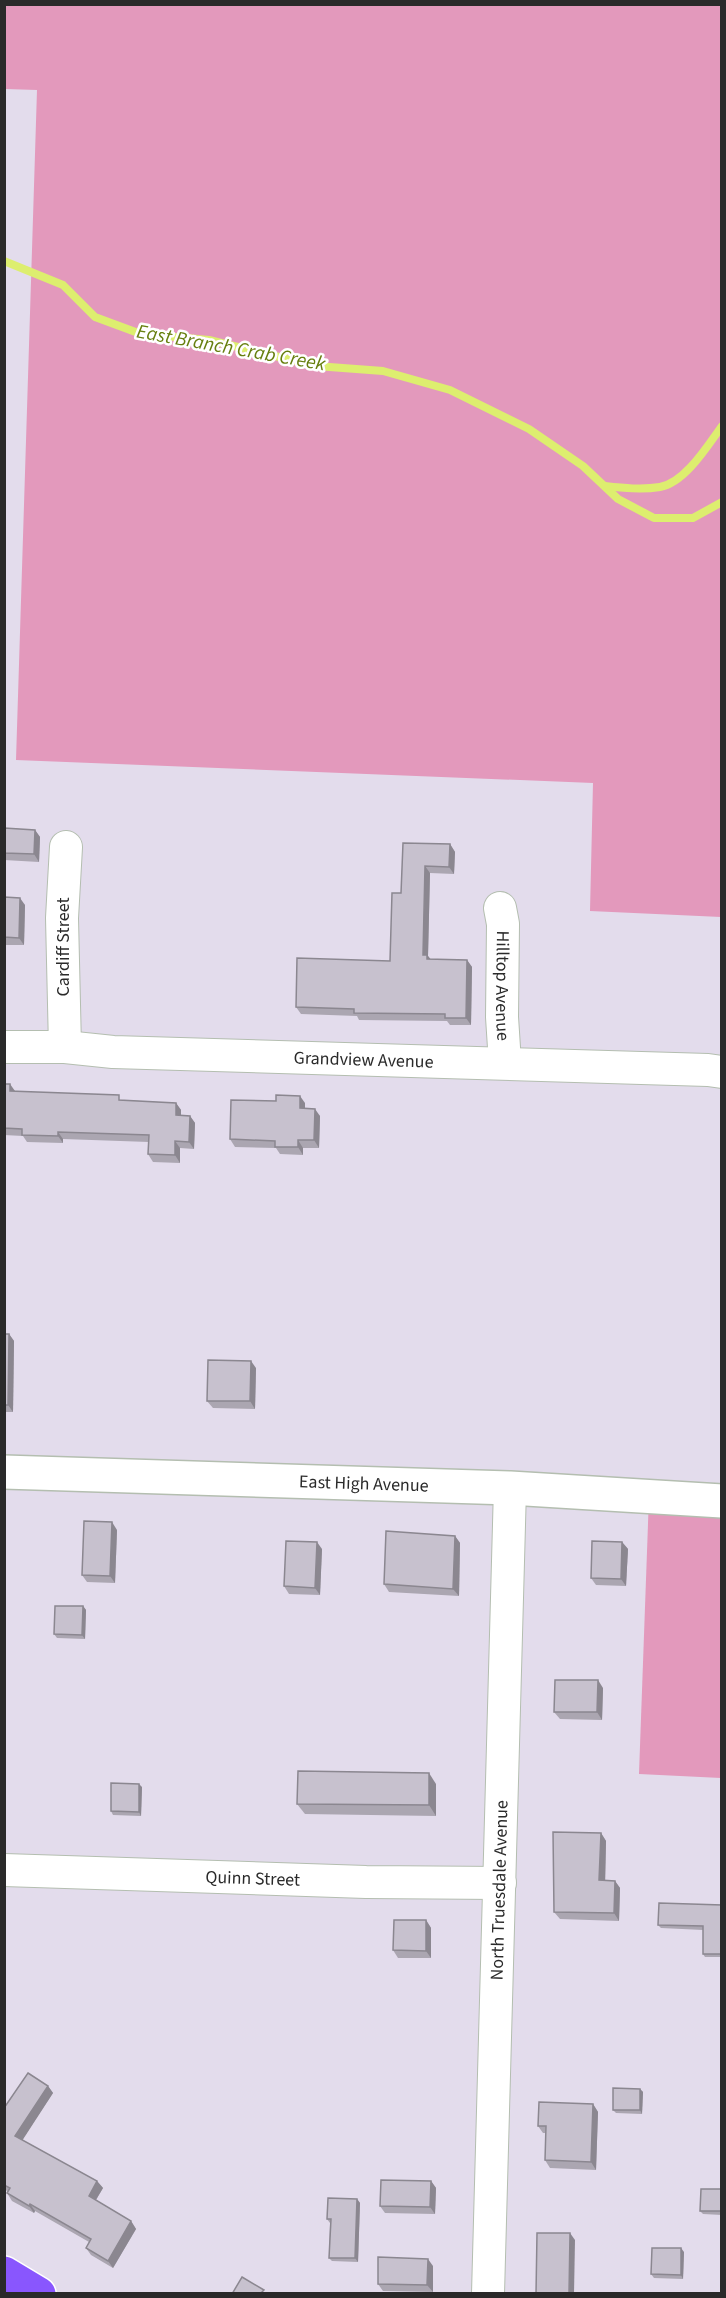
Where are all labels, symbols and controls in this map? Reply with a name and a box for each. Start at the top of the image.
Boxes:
water label: East Branch Crab Creek [134,318,328,378]
street label: Cardiff Street [51,898,76,996]
street label: Hilltop Avenue [489,931,516,1042]
street label: Grandview Avenue [293,1045,434,1074]
street label: East High Avenue [299,1469,429,1498]
street label: North Truesdale Avenue [484,1800,514,1981]
street label: Quinn Street [205,1864,301,1892]

